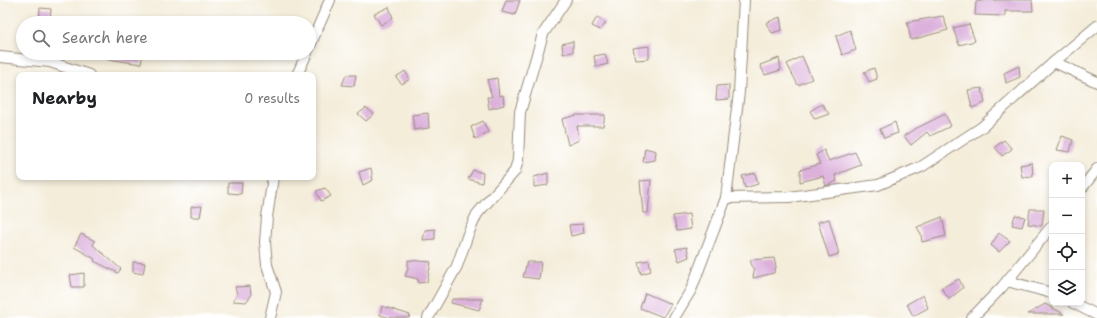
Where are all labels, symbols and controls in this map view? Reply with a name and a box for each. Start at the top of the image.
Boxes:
search box [16,16,316,60]
icon: search [30,27,52,49]
text: Search here [62,28,148,48]
text: Nearby [32,87,97,109]
text: 0 results [244,90,300,107]
map controls [1049,162,1085,306]
button: + [1049,162,1085,198]
button: − [1049,198,1085,234]
button: locate [1049,234,1085,270]
button: layers [1049,270,1085,306]

